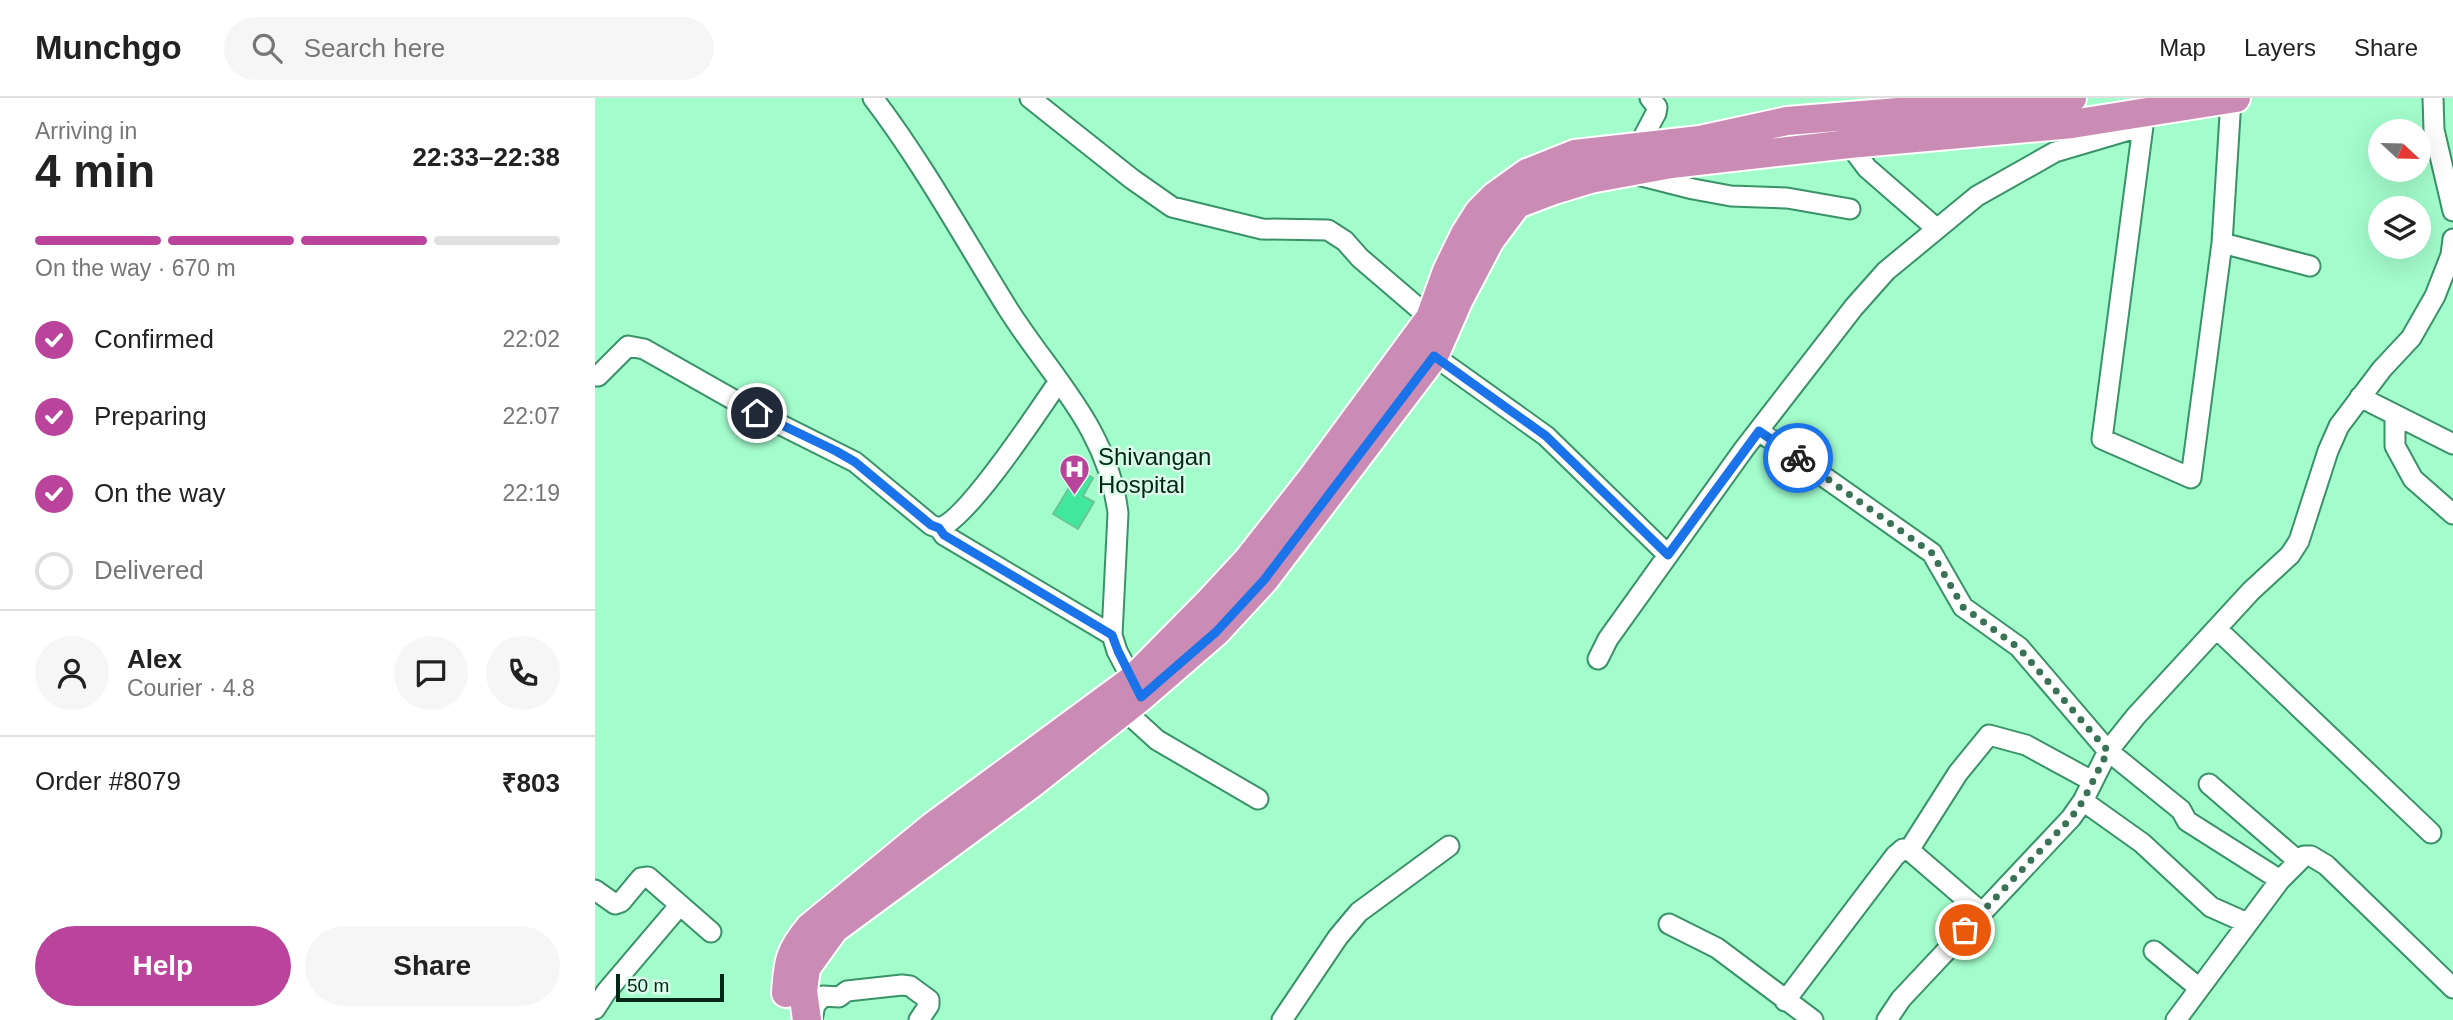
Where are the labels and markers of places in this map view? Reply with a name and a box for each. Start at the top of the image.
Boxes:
pin [727,383,787,443]
place label: Shivangan Hospital [1098,443,1211,498]
hospital icon: Shivangan Hospital [1058,453,1092,497]
pin [1935,900,1995,960]

